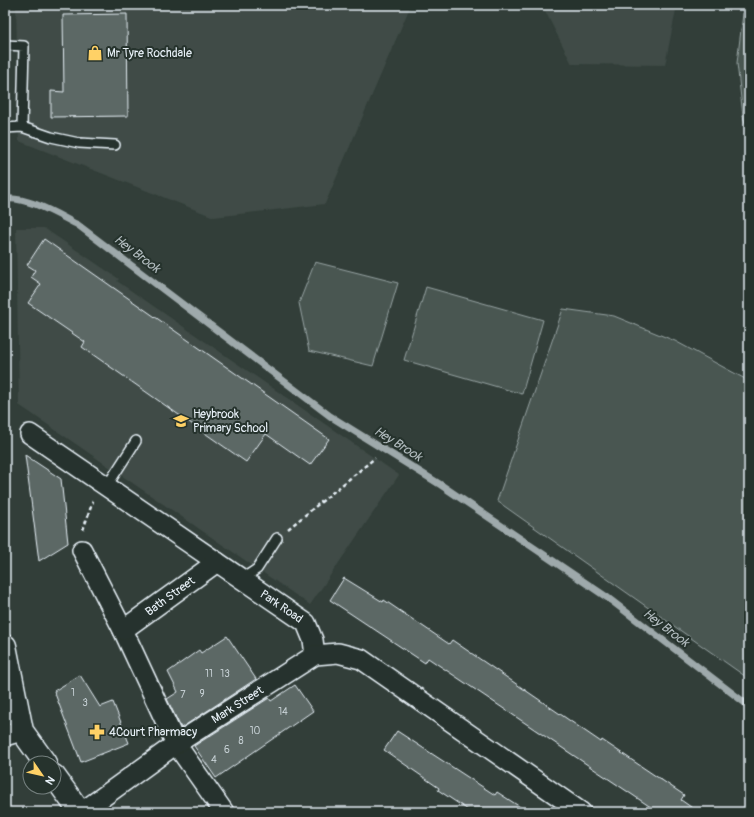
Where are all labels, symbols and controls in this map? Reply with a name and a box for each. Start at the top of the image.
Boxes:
shop icon: Mr Tyre Rochdale [86,44,104,62]
place label: Mr Tyre Rochdale [107,46,192,61]
water label: Hey Brook [111,231,164,277]
place label: Heybrook Primary School [193,407,268,436]
school or university icon: Heybrook Primary School [172,412,190,430]
water label: Hey Brook [371,423,426,466]
street label: Bath Street [142,573,198,619]
street label: Park Road [257,586,306,626]
water label: Hey Brook [640,605,693,651]
house number: 11 [205,668,213,680]
house number: 13 [220,668,230,680]
street label: Mark Street [209,682,266,727]
house number: 1 [71,687,75,699]
house number: 9 [199,688,205,700]
house number: 7 [180,689,186,701]
house number: 3 [82,697,88,709]
house number: 14 [278,706,288,718]
pharmacy icon: 4Court Pharmacy [88,723,106,741]
place label: 4Court Pharmacy [109,725,197,740]
house number: 10 [250,725,261,737]
house number: 8 [238,735,244,747]
house number: 6 [224,744,230,756]
house number: 4 [211,754,217,766]
north arrow [22,755,62,795]
text: N [42,774,57,787]

